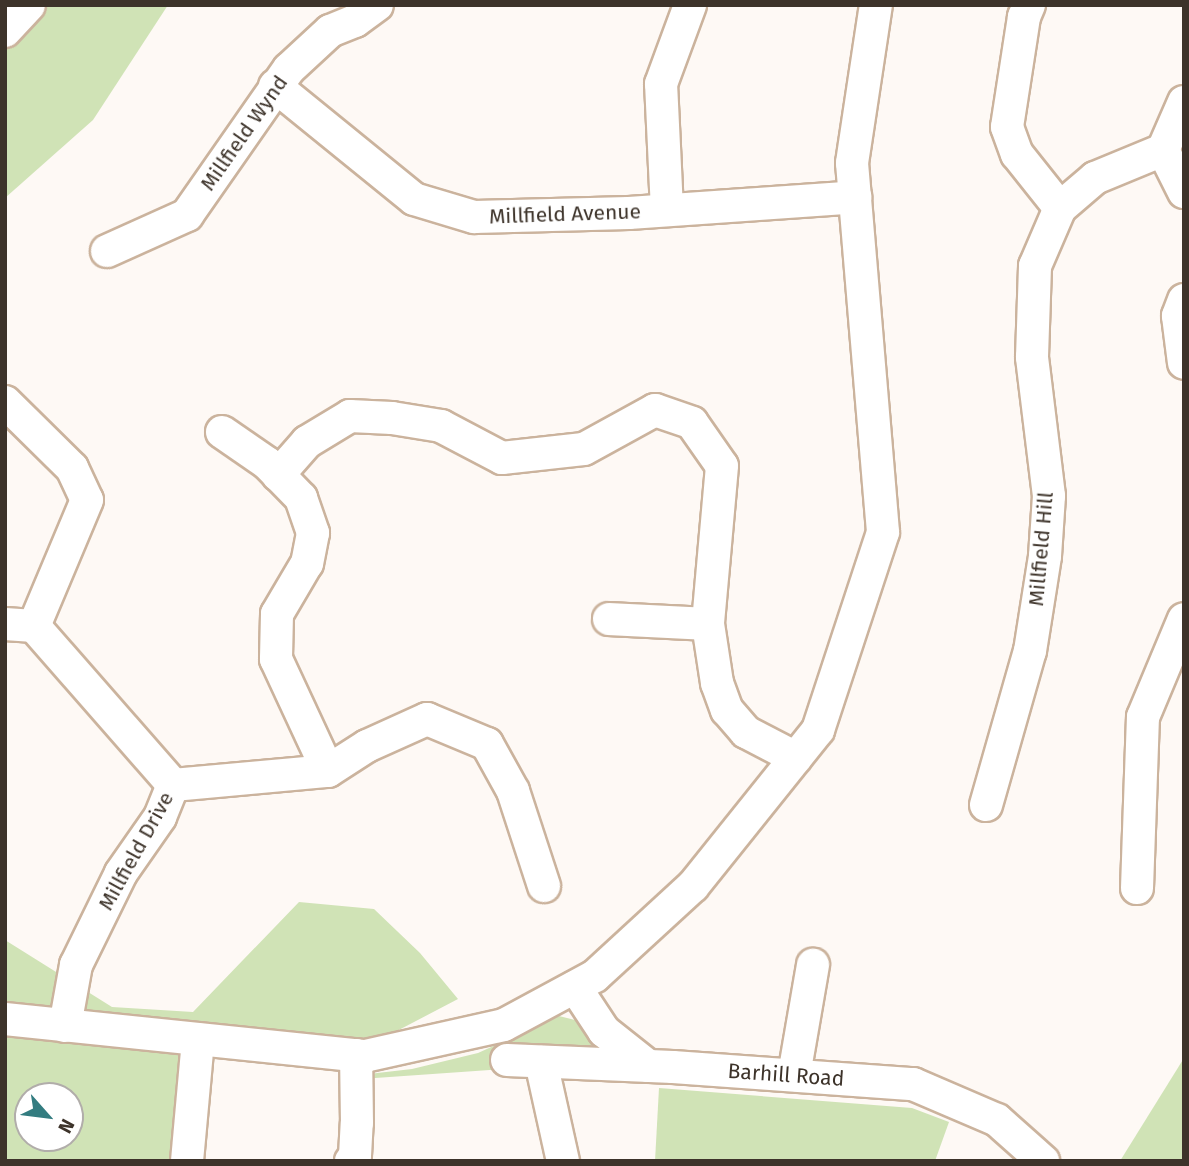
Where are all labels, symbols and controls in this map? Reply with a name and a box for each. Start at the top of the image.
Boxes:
street label: Millfield Wynd [195,71,293,195]
street label: Millfield Avenue [489,199,641,229]
street label: Millfield Hill [1023,491,1059,607]
street label: Millfield Drive [93,787,179,915]
street label: Barhill Road [727,1058,845,1092]
north arrow [14,1082,84,1152]
text: N [53,1115,79,1137]

